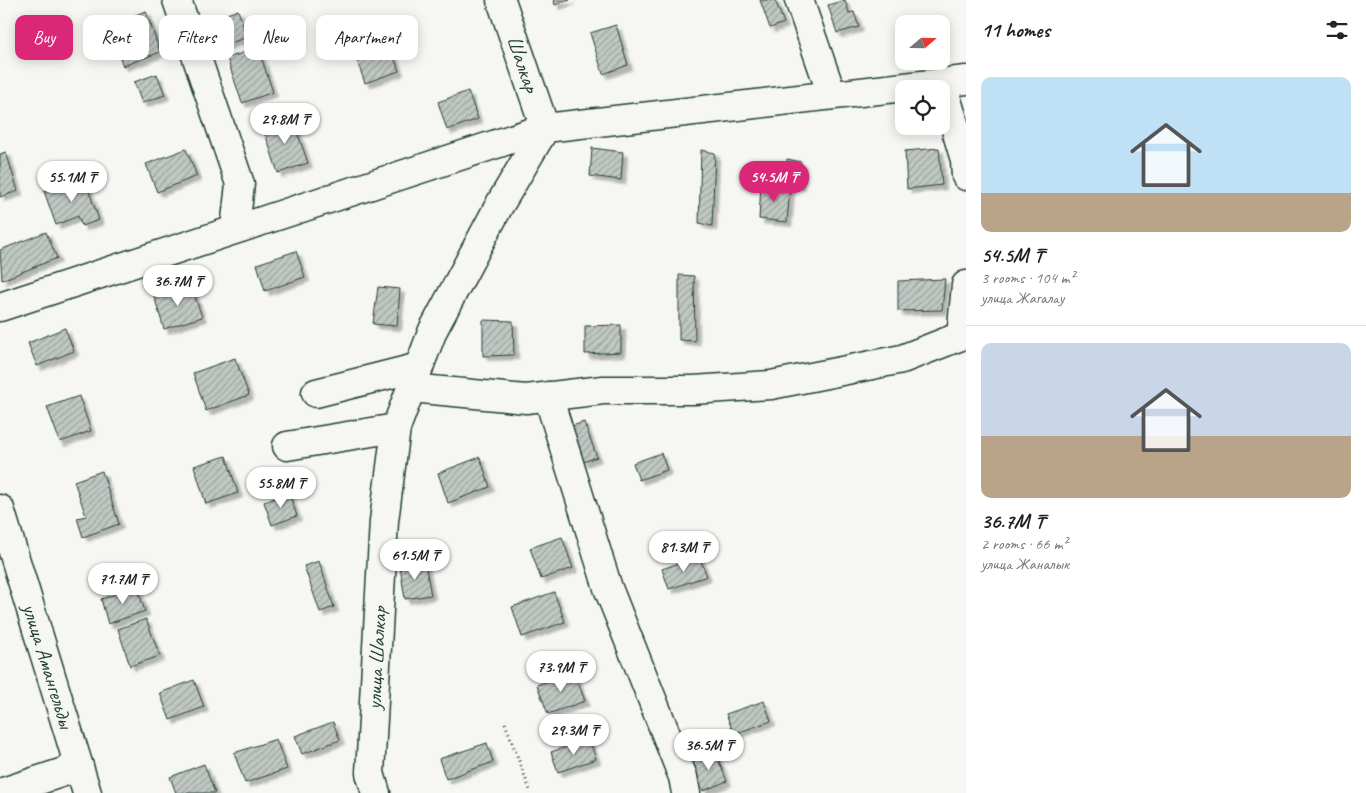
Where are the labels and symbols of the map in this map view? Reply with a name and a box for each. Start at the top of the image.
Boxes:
north arrow [895,15,950,70]
street label: Шалкар [501,32,545,98]
pin: 29.8M ₸ [239,102,331,145]
pin: 55.1M ₸ [26,160,118,203]
pin: 54.5M ₸ [728,160,820,203]
pin: 36.7M ₸ [132,264,224,307]
pin: 55.8M ₸ [235,466,327,509]
pin: 81.3M ₸ [638,530,730,573]
pin: 61.5M ₸ [369,538,461,581]
pin: 71.7M ₸ [77,562,169,605]
street label: улица Амангельды [16,598,80,733]
street label: улица Шалкар [360,605,392,712]
pin: 73.9M ₸ [515,650,607,693]
pin: 29.3M ₸ [528,714,620,756]
pin: 36.5M ₸ [663,728,755,771]

